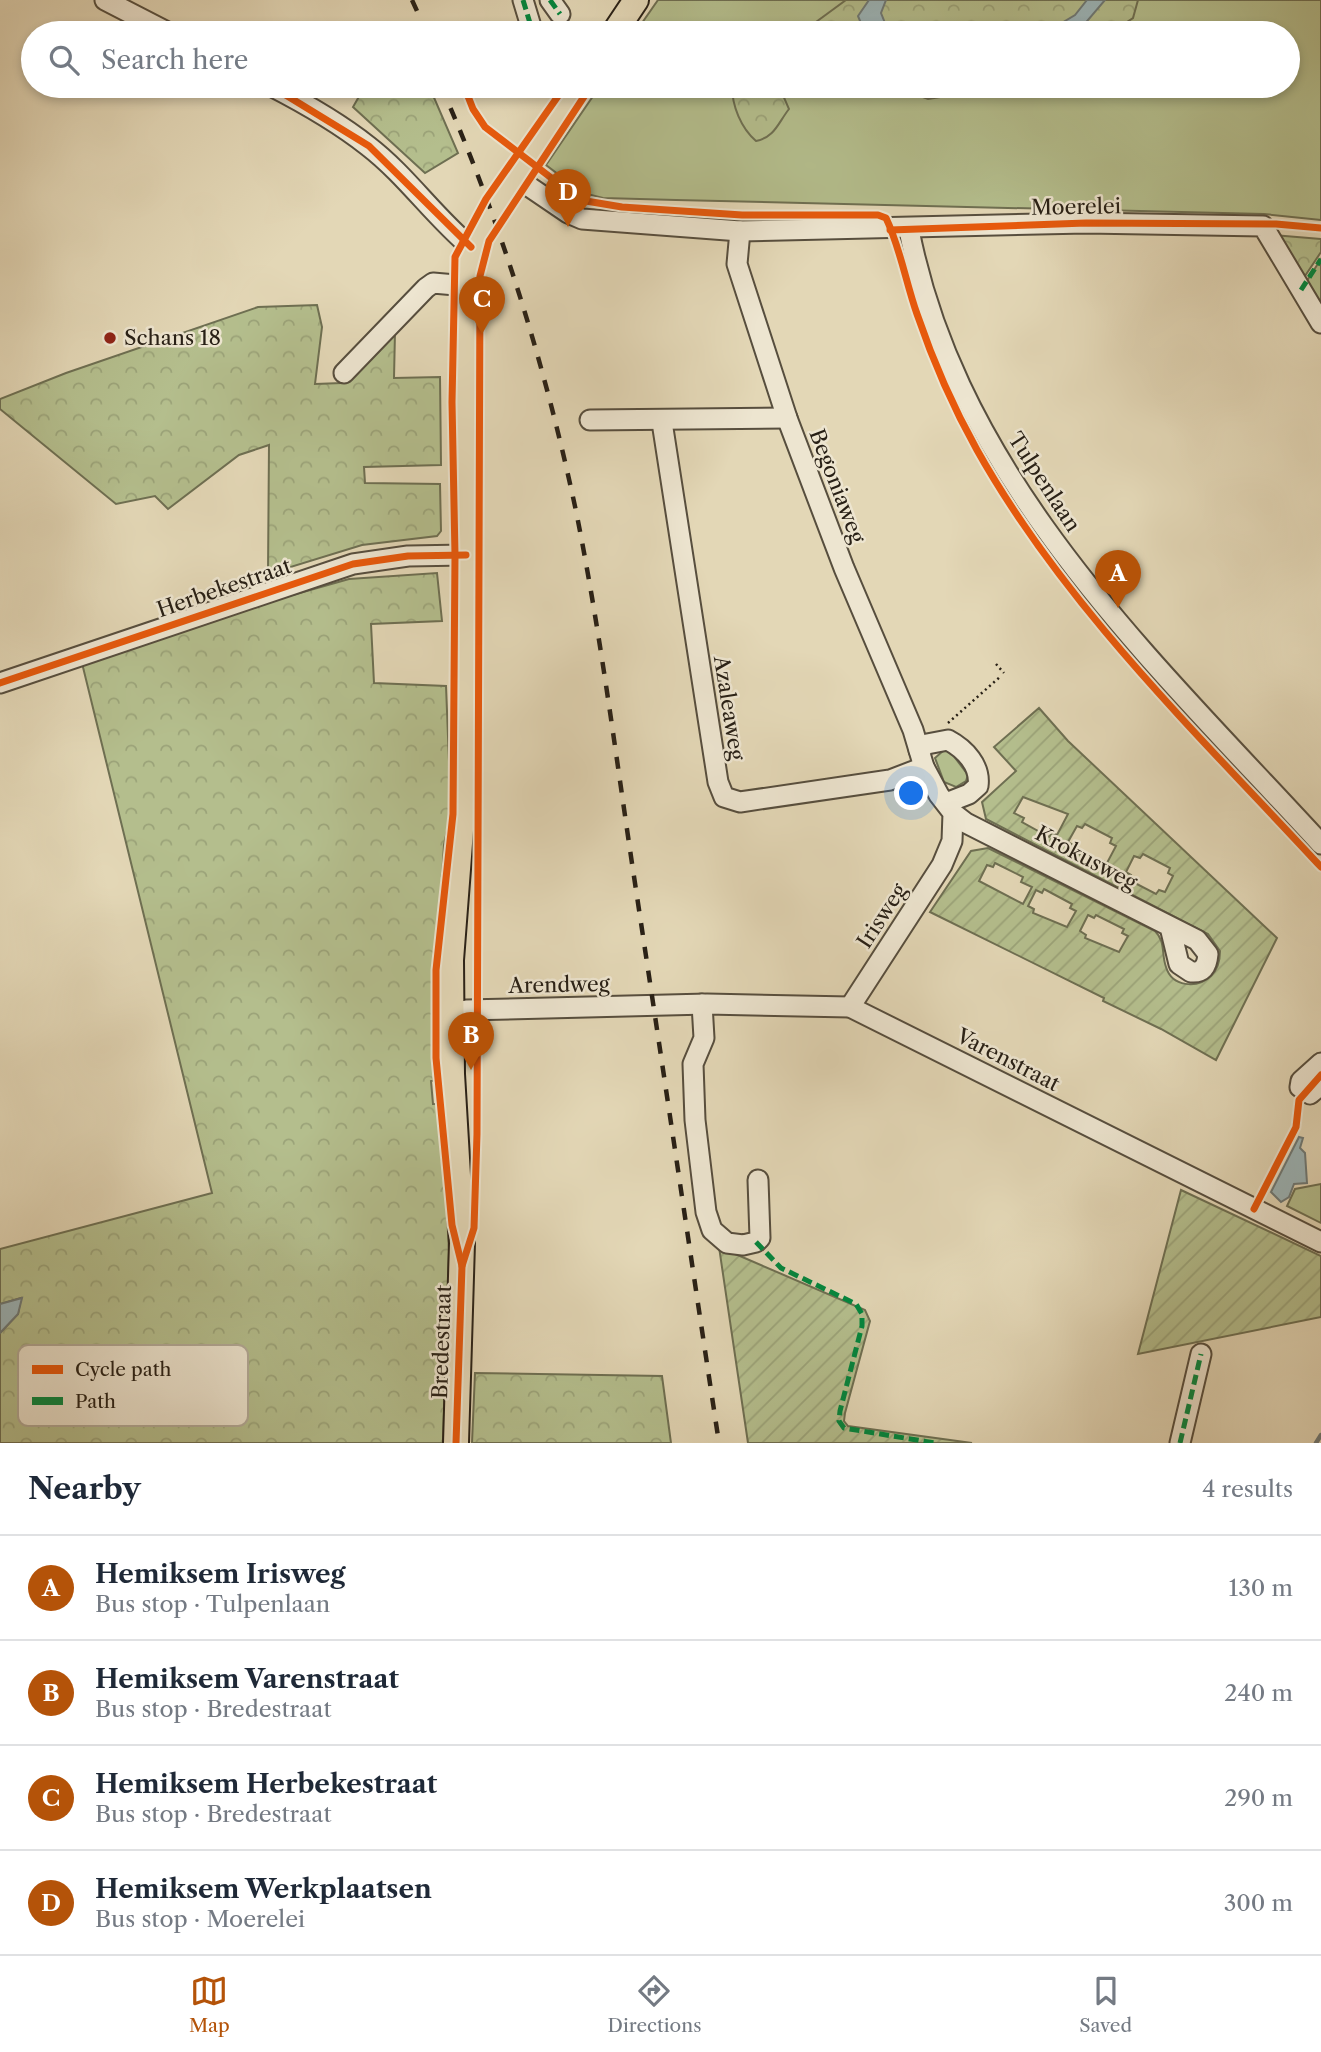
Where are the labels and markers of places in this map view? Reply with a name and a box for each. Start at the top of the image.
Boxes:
pin: D [545,169,591,227]
pin: C [459,276,505,334]
place label: Schans 18 [124,325,221,350]
marker: Schans 18 [102,330,118,346]
pin: A [1095,550,1141,608]
pin: B [448,1012,494,1070]

